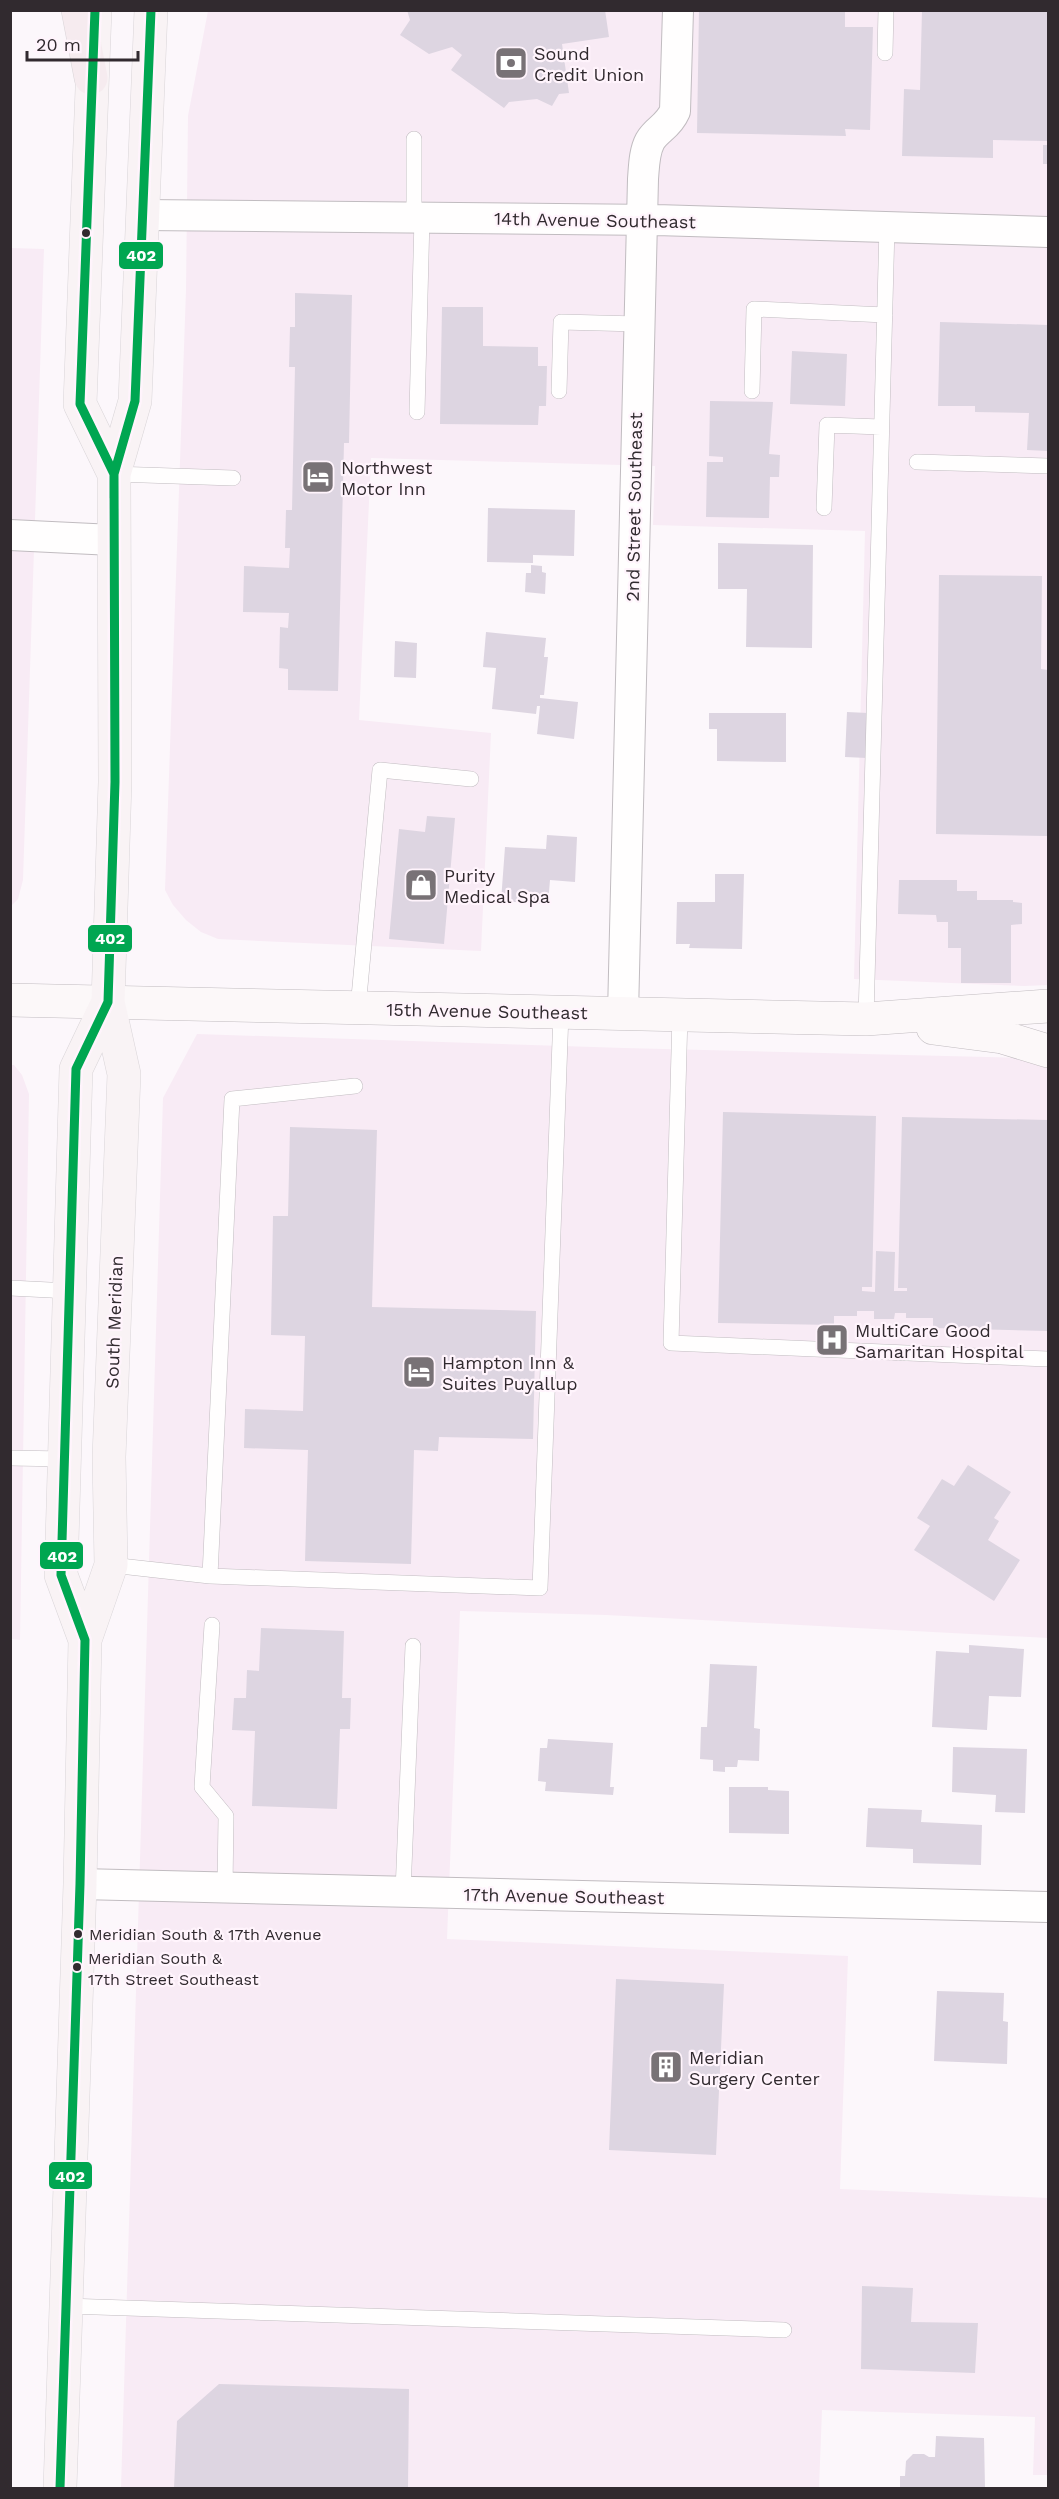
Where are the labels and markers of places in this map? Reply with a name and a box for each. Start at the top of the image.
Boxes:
place label: Sound Credit Union [534,43,644,85]
bank icon: Sound Credit Union [493,45,529,81]
unlabelled marker [80,227,92,239]
place label: Northwest Motor Inn [341,457,433,499]
hotel icon: Northwest Motor Inn [300,459,336,495]
place label: Purity Medical Spa [444,865,550,907]
shop icon: Purity Medical Spa [403,867,439,903]
place label: MultiCare Good Samaritan Hospital [855,1320,1024,1362]
hospital icon: MultiCare Good Samaritan Hospital [814,1322,850,1358]
place label: Hampton Inn & Suites Puyallup [442,1352,578,1394]
hotel icon: Hampton Inn & Suites Puyallup [401,1354,437,1390]
place label: Meridian South & 17th Avenue [89,1925,321,1944]
marker: Meridian South & 17th Avenue [72,1928,84,1940]
place label: Meridian South & 17th Street Southeast [88,1949,259,1989]
marker: Meridian South & 17th Street Southeast [71,1961,83,1973]
place label: Meridian Surgery Center [689,2047,820,2089]
building icon: Meridian Surgery Center [648,2049,684,2085]

